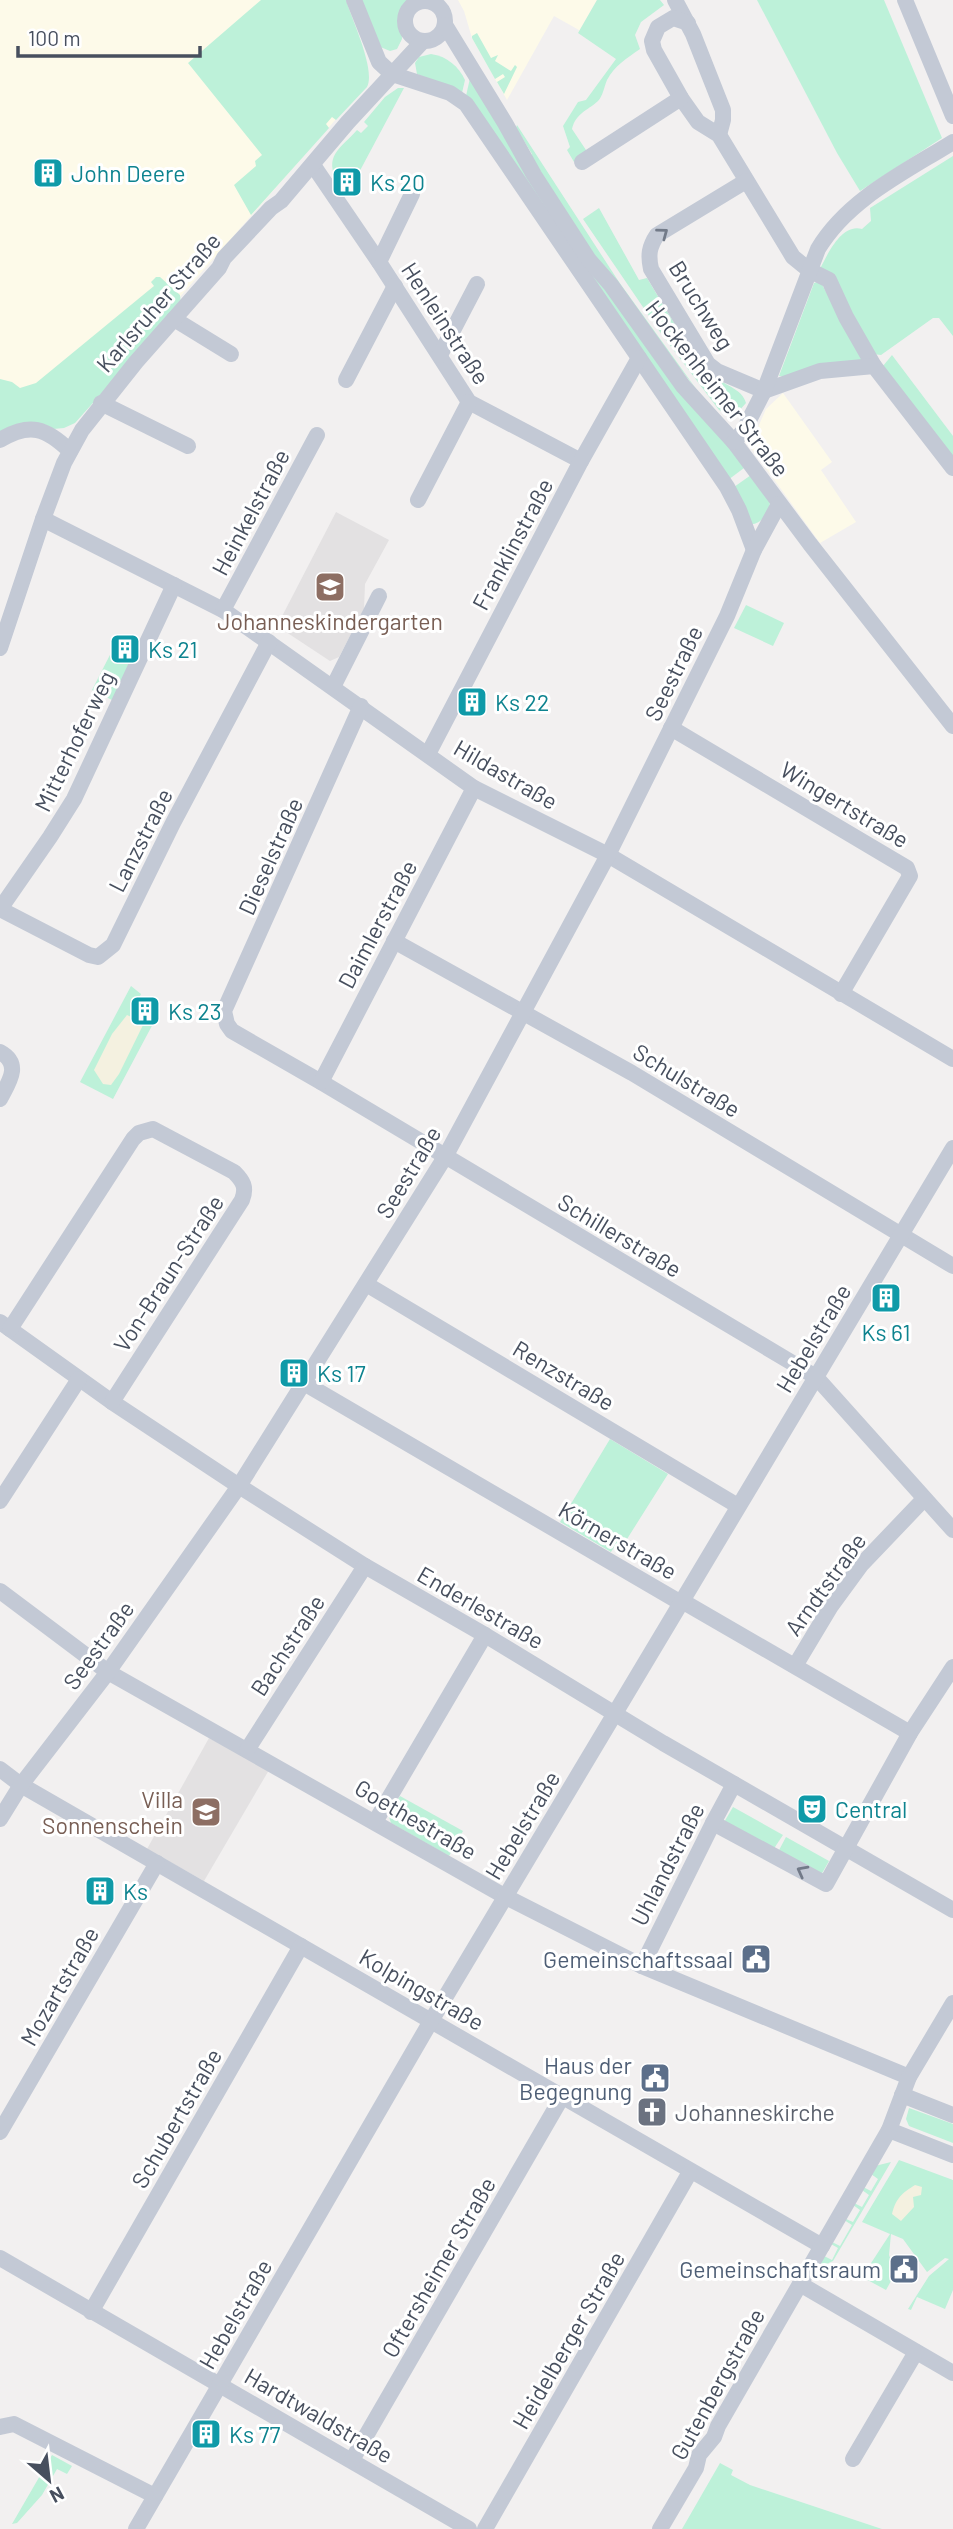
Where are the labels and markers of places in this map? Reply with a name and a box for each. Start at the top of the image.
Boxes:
building icon: John Deere [31,156,65,190]
place label: John Deere [71,159,185,187]
building icon: Ks 20 [330,165,364,199]
place label: Ks 20 [370,168,425,196]
school or university icon: Johanneskindergarten [313,570,347,604]
place label: Johanneskindergarten [217,607,443,635]
building icon: Ks 21 [108,632,142,666]
place label: Ks 21 [148,635,198,663]
building icon: Ks 22 [455,685,489,719]
place label: Ks 22 [495,688,549,716]
building icon: Ks 23 [128,994,162,1028]
place label: Ks 23 [168,997,222,1025]
building icon: Ks 61 [869,1281,903,1315]
place label: Ks 61 [861,1318,911,1346]
building icon: Ks 17 [277,1356,311,1390]
place label: Ks 17 [317,1359,366,1387]
place label: Villa Sonnenschein [42,1785,183,1839]
theatre icon: Central [795,1792,829,1826]
school or university icon: Villa Sonnenschein [189,1795,223,1829]
place label: Central [835,1795,907,1823]
building icon: Ks [83,1874,117,1908]
place label: Ks [123,1877,148,1905]
public building icon: Gemeinschaftssaal [739,1942,773,1976]
place label: Gemeinschaftssaal [543,1945,733,1973]
place label: Haus der Begegnung [519,2051,633,2105]
public building icon: Haus der Begegnung [638,2061,672,2095]
church icon: Johanneskirche [635,2095,669,2129]
place label: Johanneskirche [675,2098,835,2126]
public building icon: Gemeinschaftsraum [887,2252,921,2286]
place label: Gemeinschaftsraum [679,2255,881,2283]
building icon: Ks 77 [189,2417,223,2451]
place label: Ks 77 [229,2420,280,2448]

